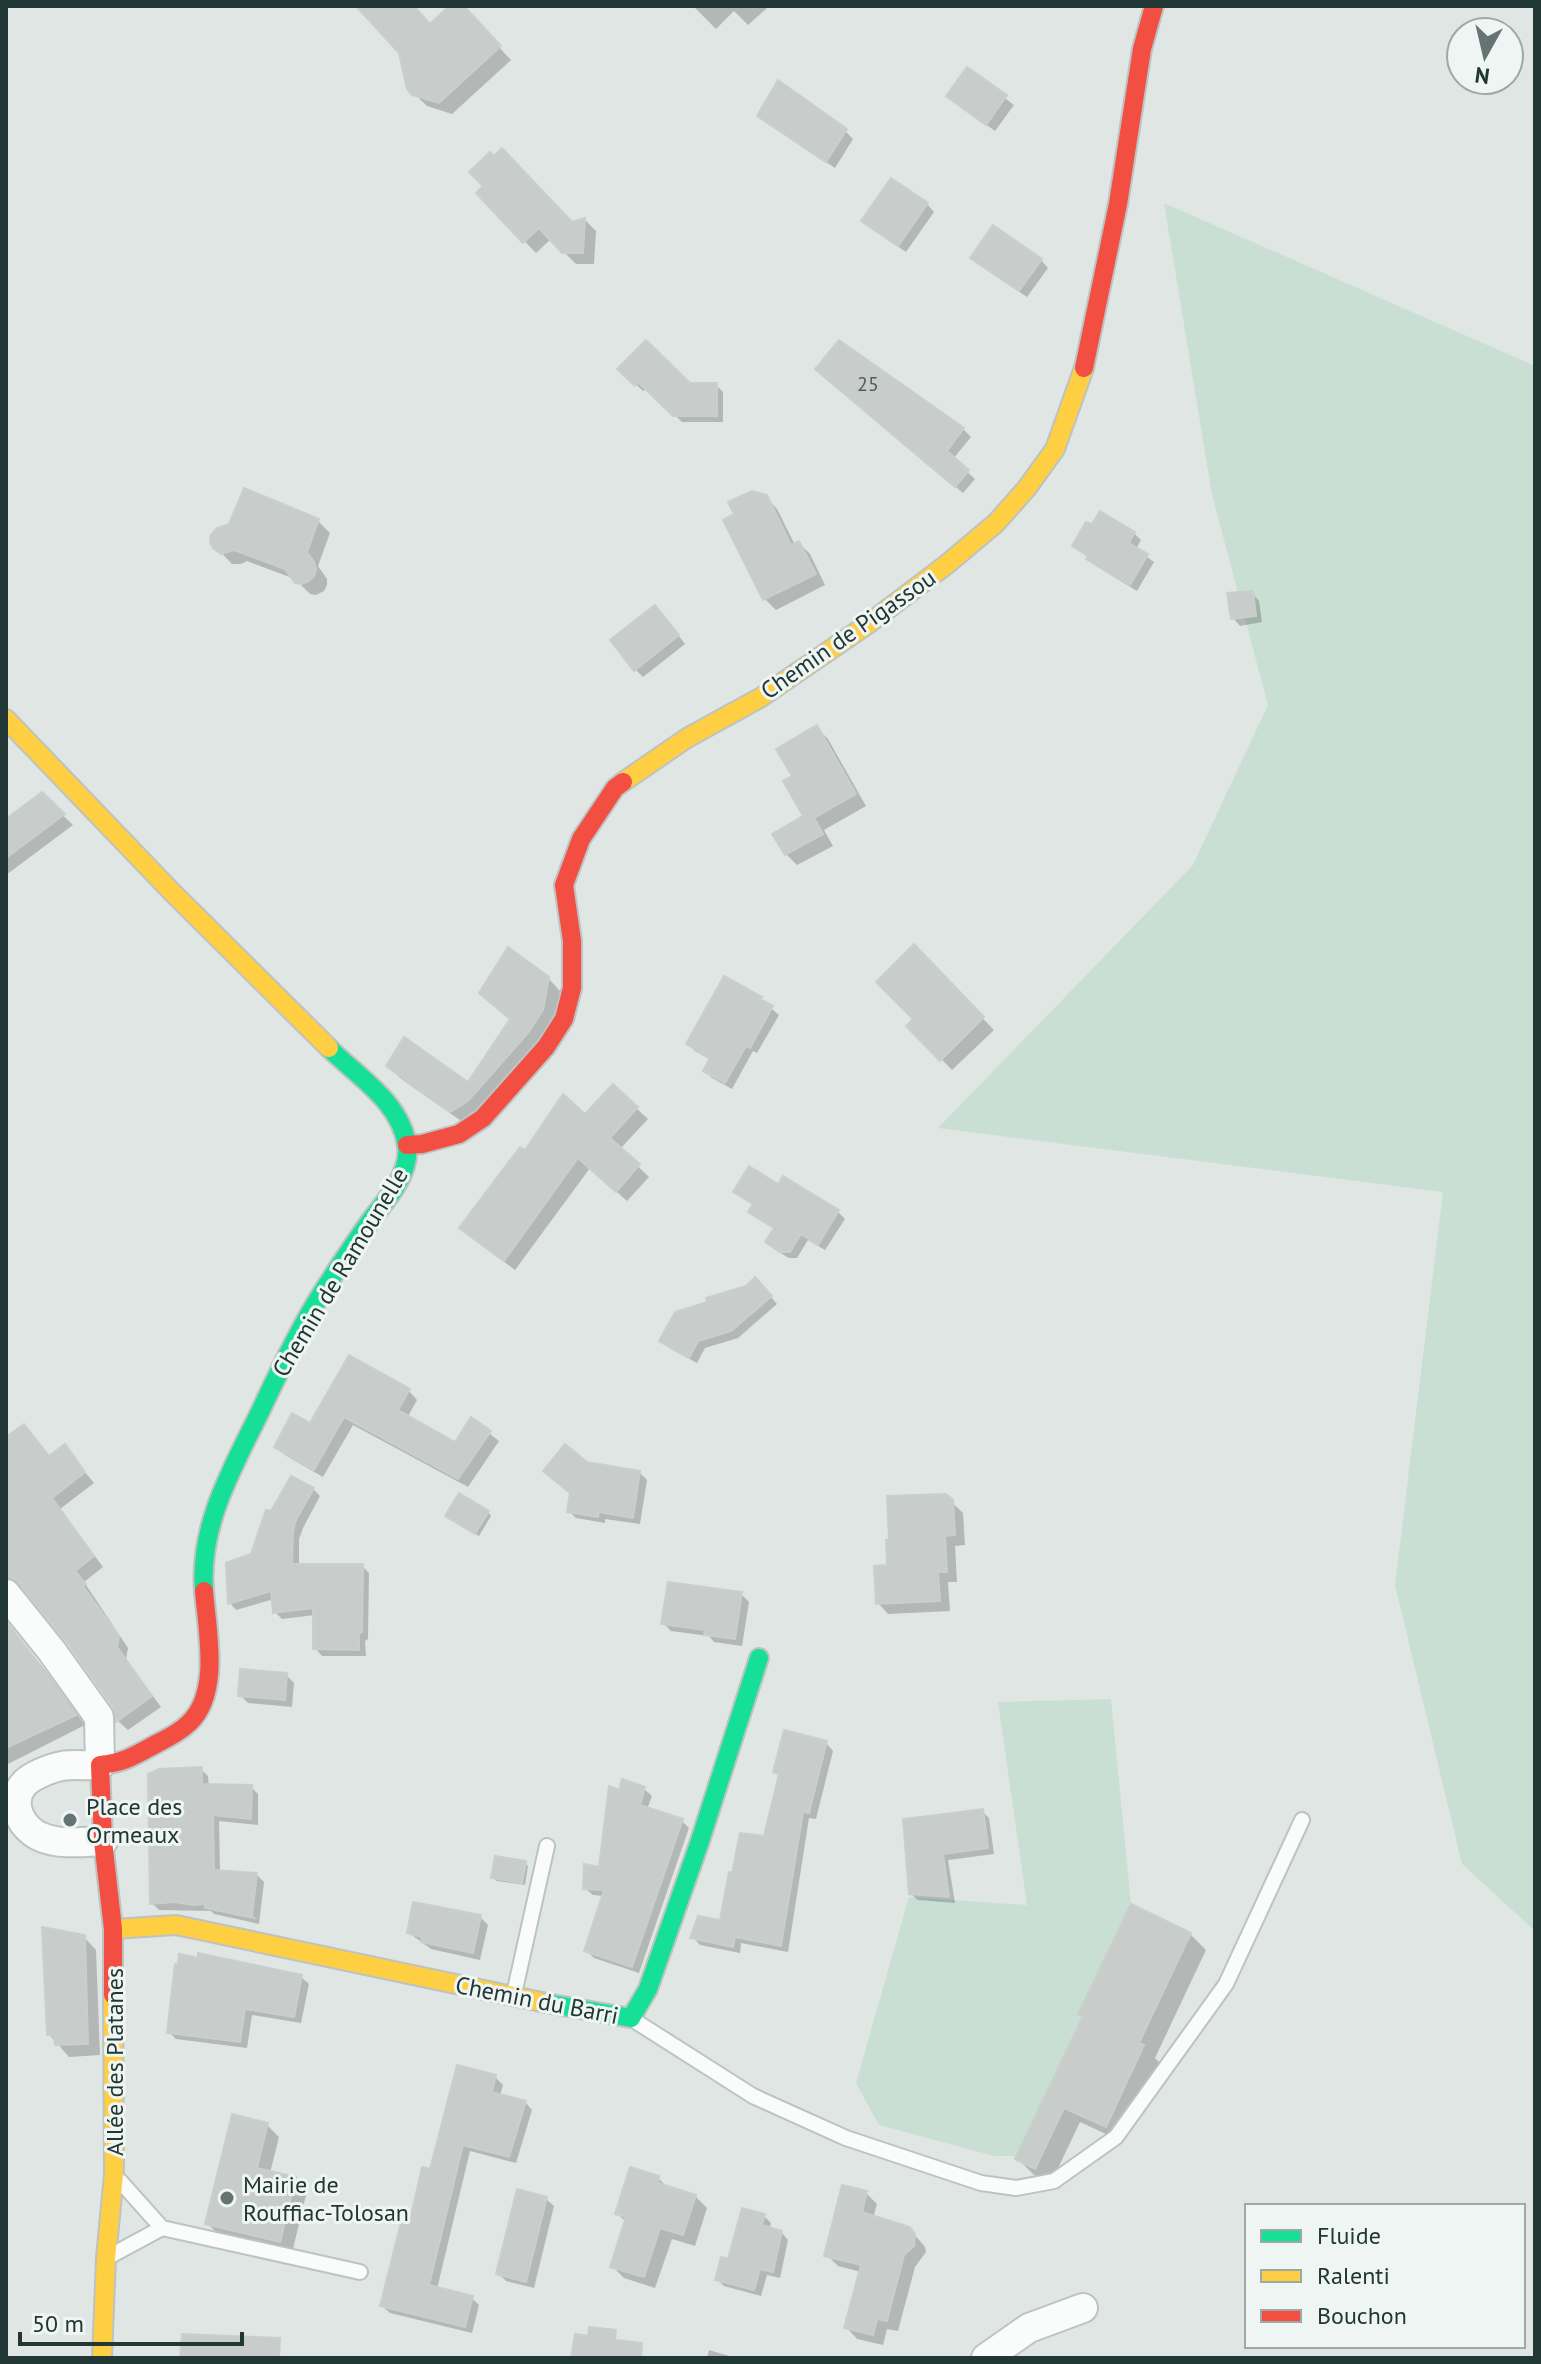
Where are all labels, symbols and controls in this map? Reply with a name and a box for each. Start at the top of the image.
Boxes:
north arrow [1445,16,1525,96]
text: N [1473,61,1491,91]
house number: 25 [857,371,879,397]
street label: Chemin de Pigassou [754,562,942,706]
street label: Chemin de Ramounelle [265,1162,415,1382]
place label: Place des Ormeaux [86,1791,182,1850]
marker: Place des Ormeaux [61,1811,79,1829]
street label: Allée des Platanes [99,1968,130,2156]
street label: Chemin du Barri [453,1969,621,2031]
place label: Mairie de Rouffiac-Tolosan [243,2169,409,2228]
marker: Mairie de Rouffiac-Tolosan [218,2189,236,2207]
legend [1245,2204,1525,2348]
text: Fluide [1317,2220,1381,2251]
text: Ralenti [1317,2260,1390,2291]
scale bar [20,2296,242,2346]
text: Bouchon [1317,2300,1407,2331]
text: 50 m [32,2308,84,2339]

